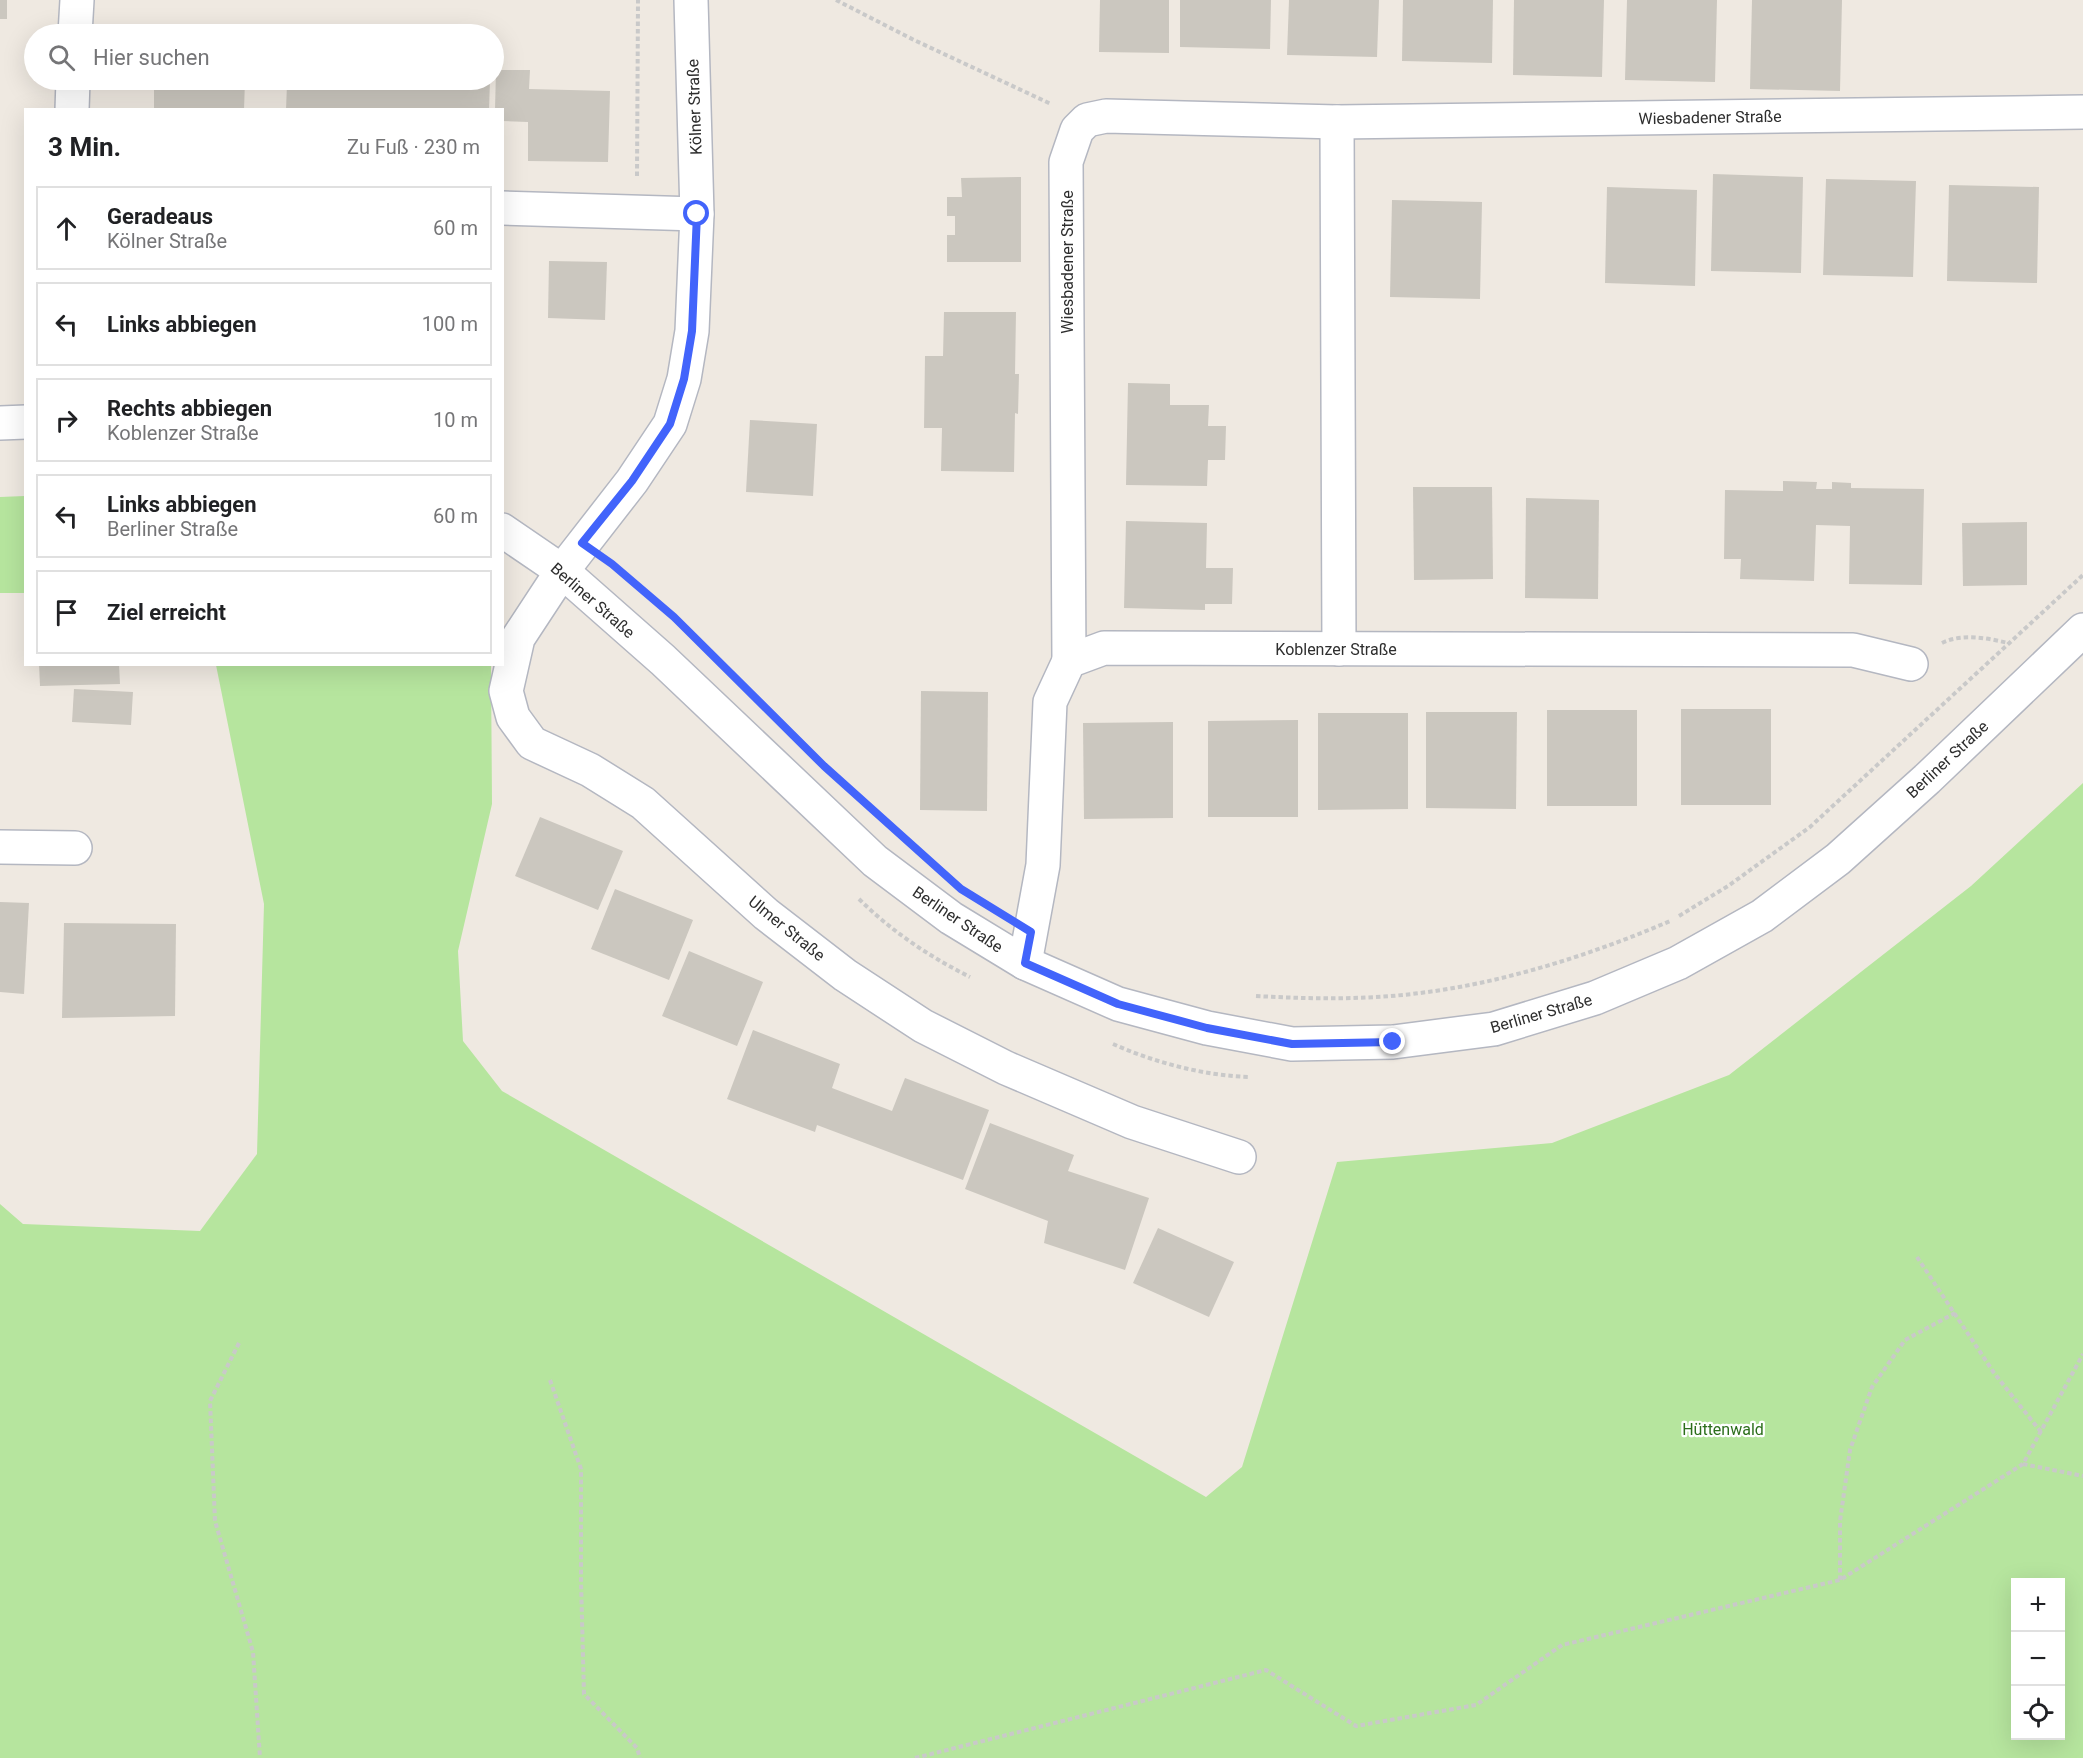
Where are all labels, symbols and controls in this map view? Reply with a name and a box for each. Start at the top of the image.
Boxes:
search box [24,24,504,90]
icon: search [45,41,78,74]
text: Hier suchen [93,45,210,70]
street label: Kölner Straße [683,59,706,155]
street label: Wiesbadener Straße [1638,107,1782,128]
text: 3 Min. [48,132,121,162]
text: Zu Fuß · 230 m [347,135,480,159]
street label: Wiesbadener Straße [1058,190,1077,334]
route start [683,200,709,226]
text: Geradeaus [107,204,213,229]
icon: ahead [50,212,83,245]
text: 60 m [433,216,478,240]
text: Kölner Straße [107,229,227,253]
icon: left [50,308,83,341]
text: Links abbiegen [107,312,257,337]
text: 100 m [422,312,478,336]
text: Rechts abbiegen [107,396,272,421]
icon: right [50,404,83,437]
text: 10 m [433,408,478,432]
text: Koblenzer Straße [107,421,259,445]
text: Links abbiegen [107,492,257,517]
icon: left [50,500,83,533]
text: 60 m [433,504,478,528]
text: Berliner Straße [107,517,238,541]
street label: Berliner Straße [547,559,638,642]
icon: arrive [50,596,83,629]
text: Ziel erreicht [107,600,226,625]
street label: Koblenzer Straße [1275,640,1397,659]
street label: Berliner Straße [1902,717,1992,802]
street label: Berliner Straße [909,882,1007,957]
street label: Ulmer Straße [745,892,829,965]
street label: Berliner Straße [1488,990,1594,1037]
route end [1379,1028,1405,1054]
park label: Hüttenwald [1682,1420,1764,1439]
map controls [2011,1578,2065,1740]
button: + [2011,1578,2065,1632]
button: − [2011,1632,2065,1686]
button: locate [2011,1686,2065,1740]

